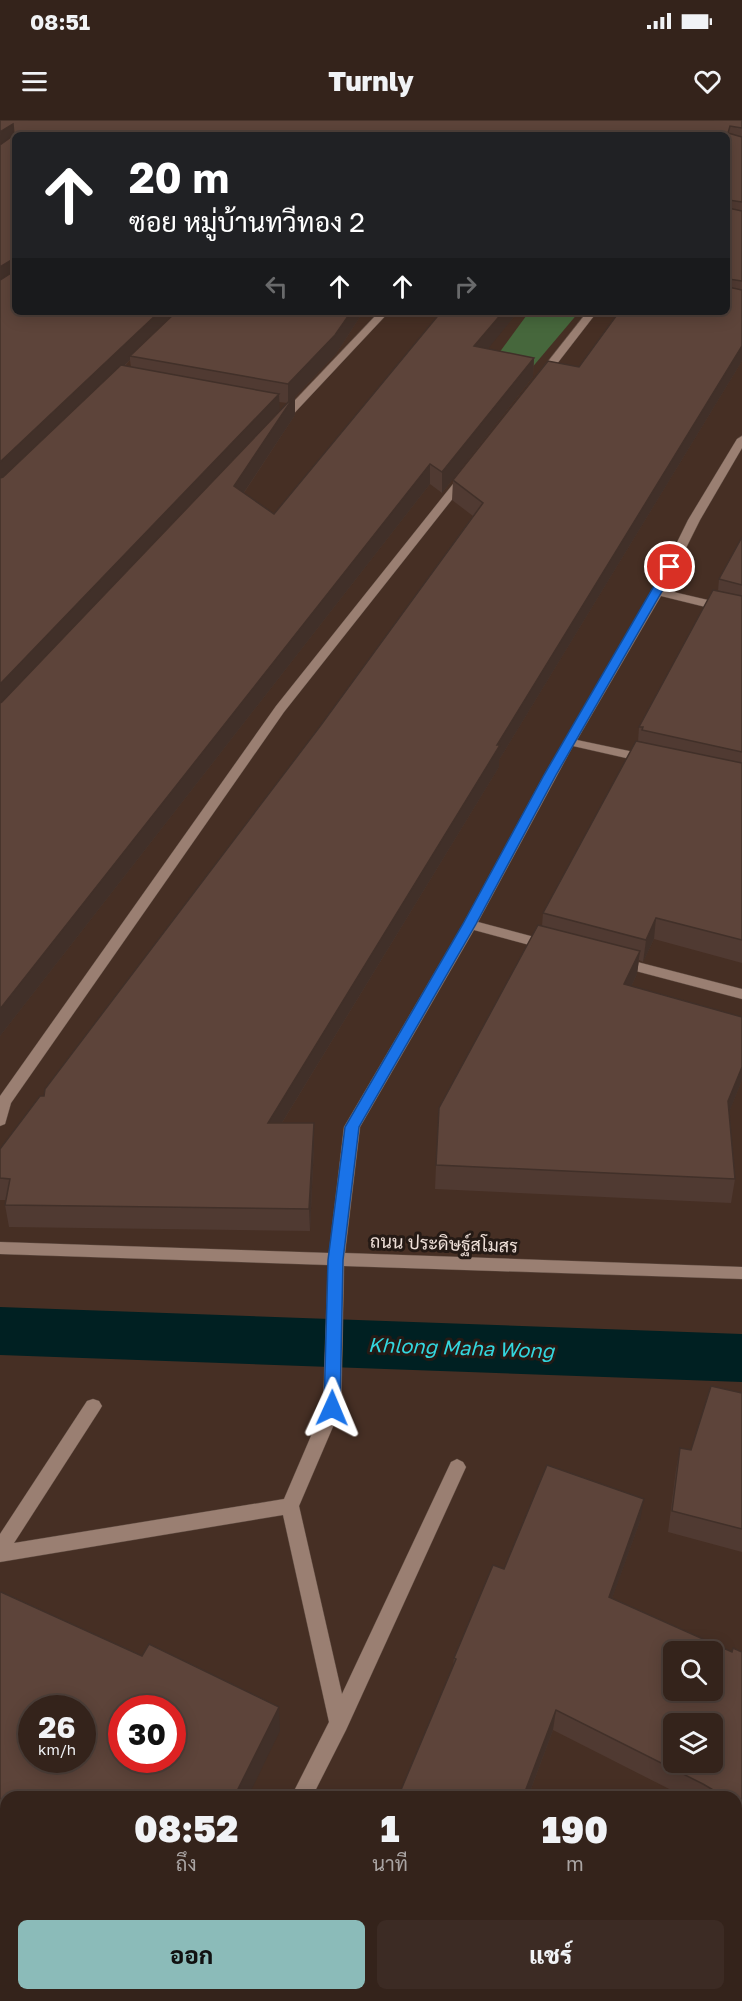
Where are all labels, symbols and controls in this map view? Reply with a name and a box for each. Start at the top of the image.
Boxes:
text: 08:51 [30,8,90,35]
icon: menu [18,65,51,98]
text: Turnly [328,65,414,97]
icon: heart [691,65,724,98]
text: 20 m [129,152,229,202]
icon: ahead [30,156,108,234]
text: ซอย หมู่บ้านทวีทอง 2 [129,206,365,238]
icon: left [260,270,293,303]
icon: ahead [323,270,356,303]
icon: ahead [386,270,419,303]
icon: right [449,270,482,303]
pin [644,541,695,592]
icon: arrive [653,550,686,583]
street label: ถนน ประดิษฐ์สโมสร [370,1228,519,1259]
water label: Khlong Maha Wong [368,1332,556,1363]
position arrow [300,1376,364,1440]
map controls [663,1641,723,1773]
button: search [663,1641,723,1701]
speed limit sign: 30 [108,1695,186,1773]
text: 26 [38,1709,76,1745]
button: layers [663,1713,723,1773]
text: km/h [38,1740,76,1758]
text: 08:52 [134,1807,238,1850]
text: 1 [381,1807,400,1850]
text: 190 [542,1808,608,1851]
text: ถึง [176,1851,196,1875]
text: นาที [372,1851,408,1875]
text: m [566,1851,584,1875]
button: ออก [18,1920,365,1989]
button: แชร์ [377,1920,724,1989]

